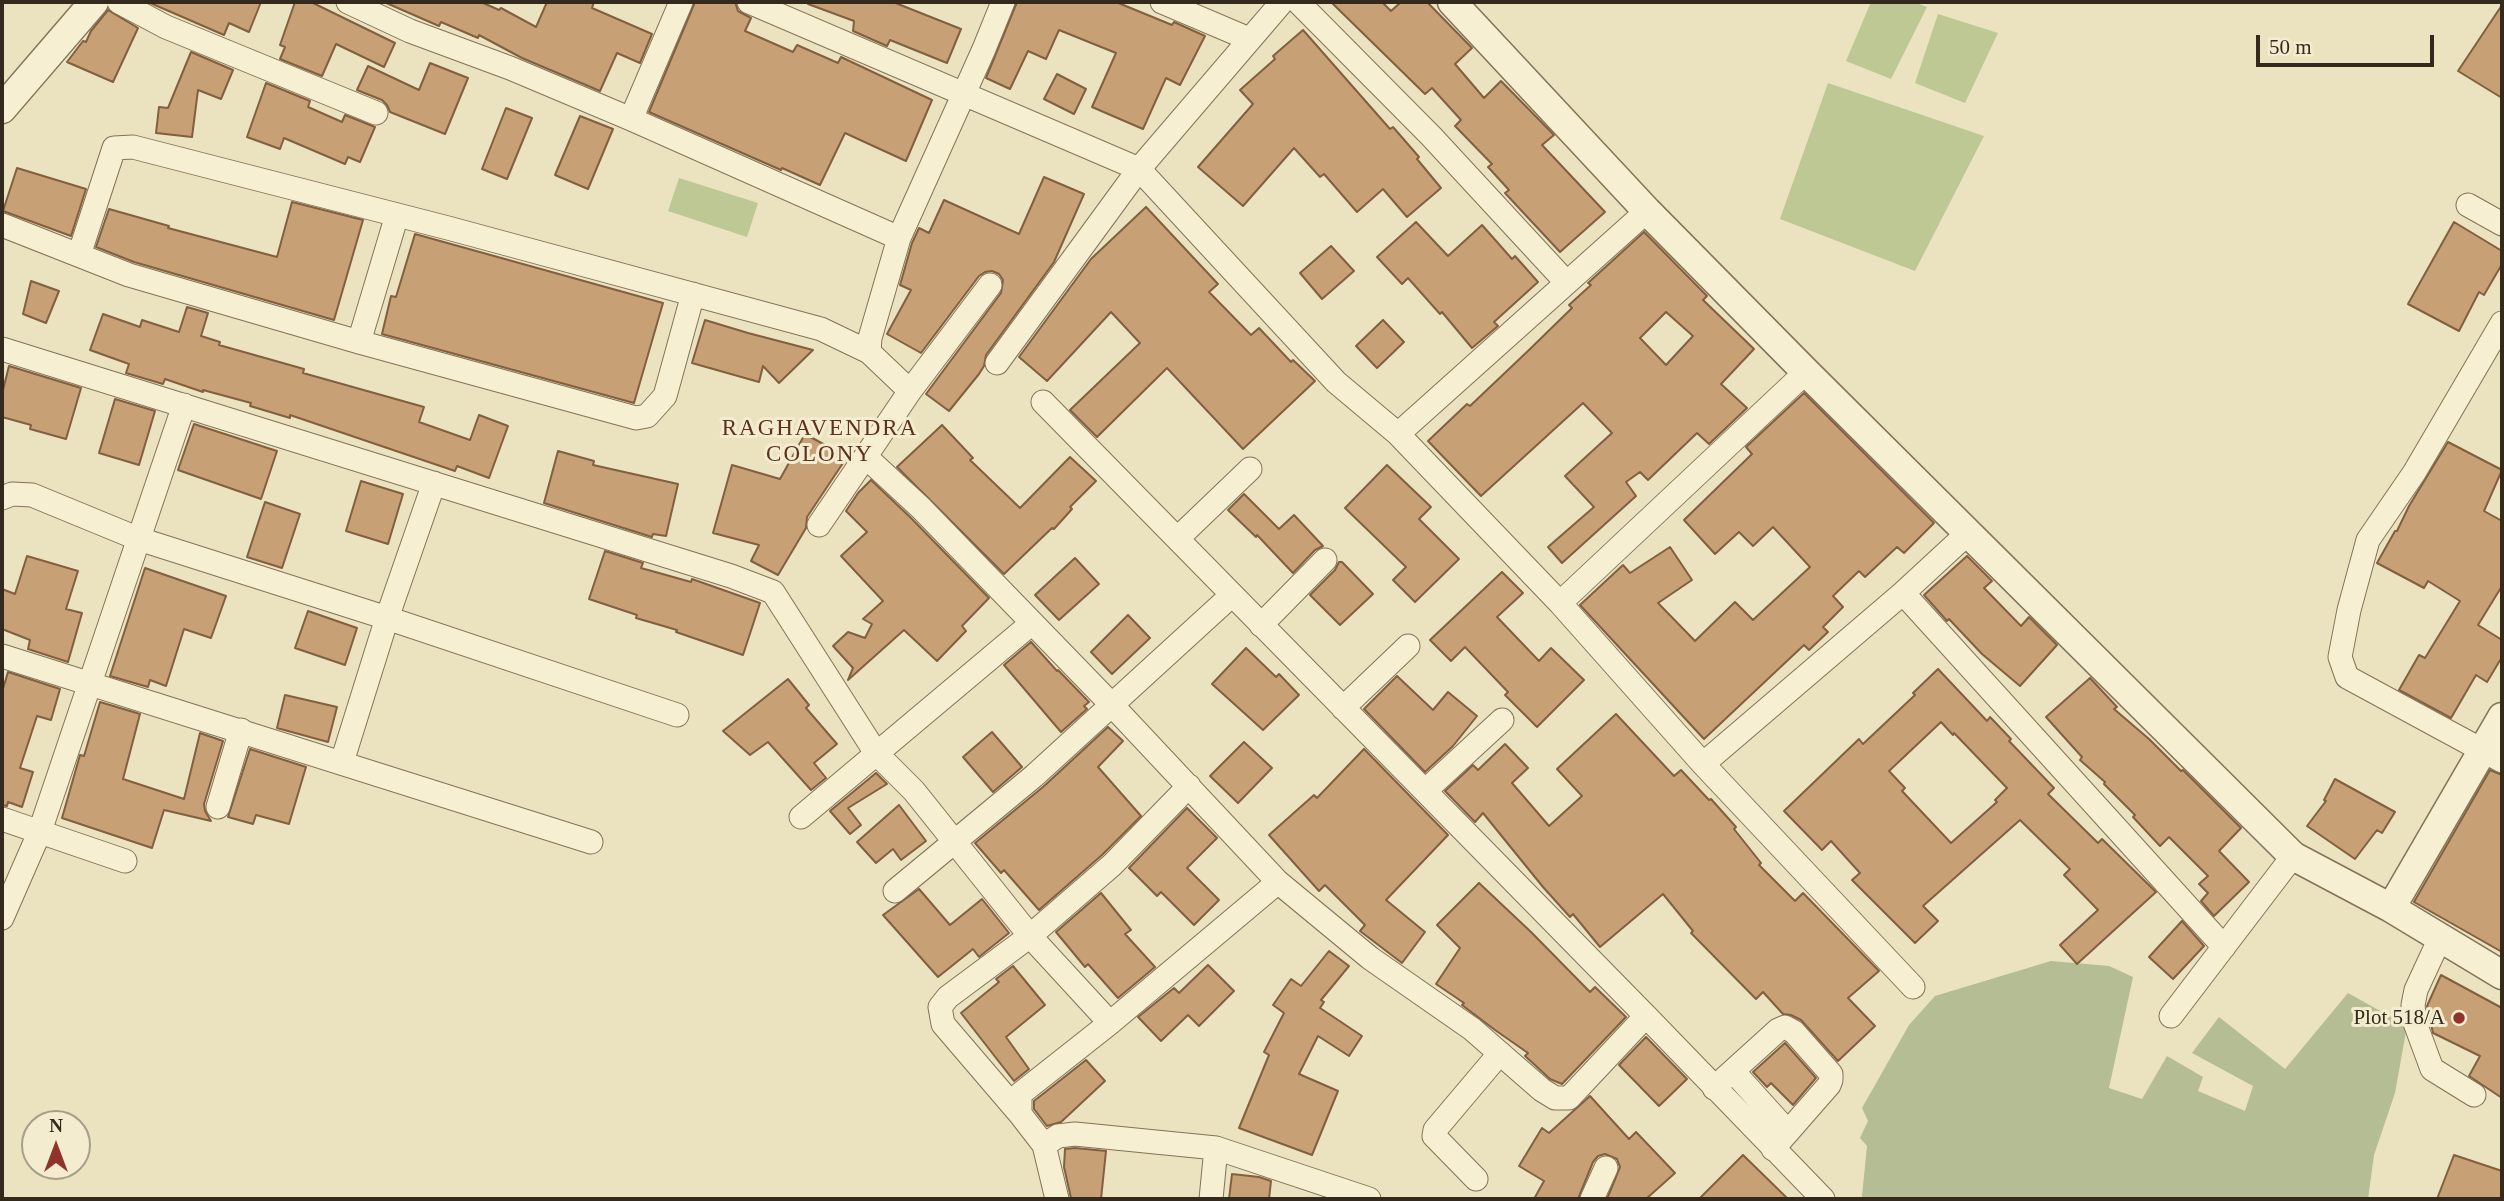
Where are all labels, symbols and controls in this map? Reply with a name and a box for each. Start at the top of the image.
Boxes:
scale bar [2259,21,2438,65]
text: 50 m [2269,35,2312,59]
district label: RAGHAVENDRA COLONY [723,415,917,469]
place label: Plot 518/A [2353,1005,2445,1031]
marker: Plot 518/A [2451,1010,2467,1026]
north arrow [21,1110,91,1180]
text: N [49,1115,63,1136]

